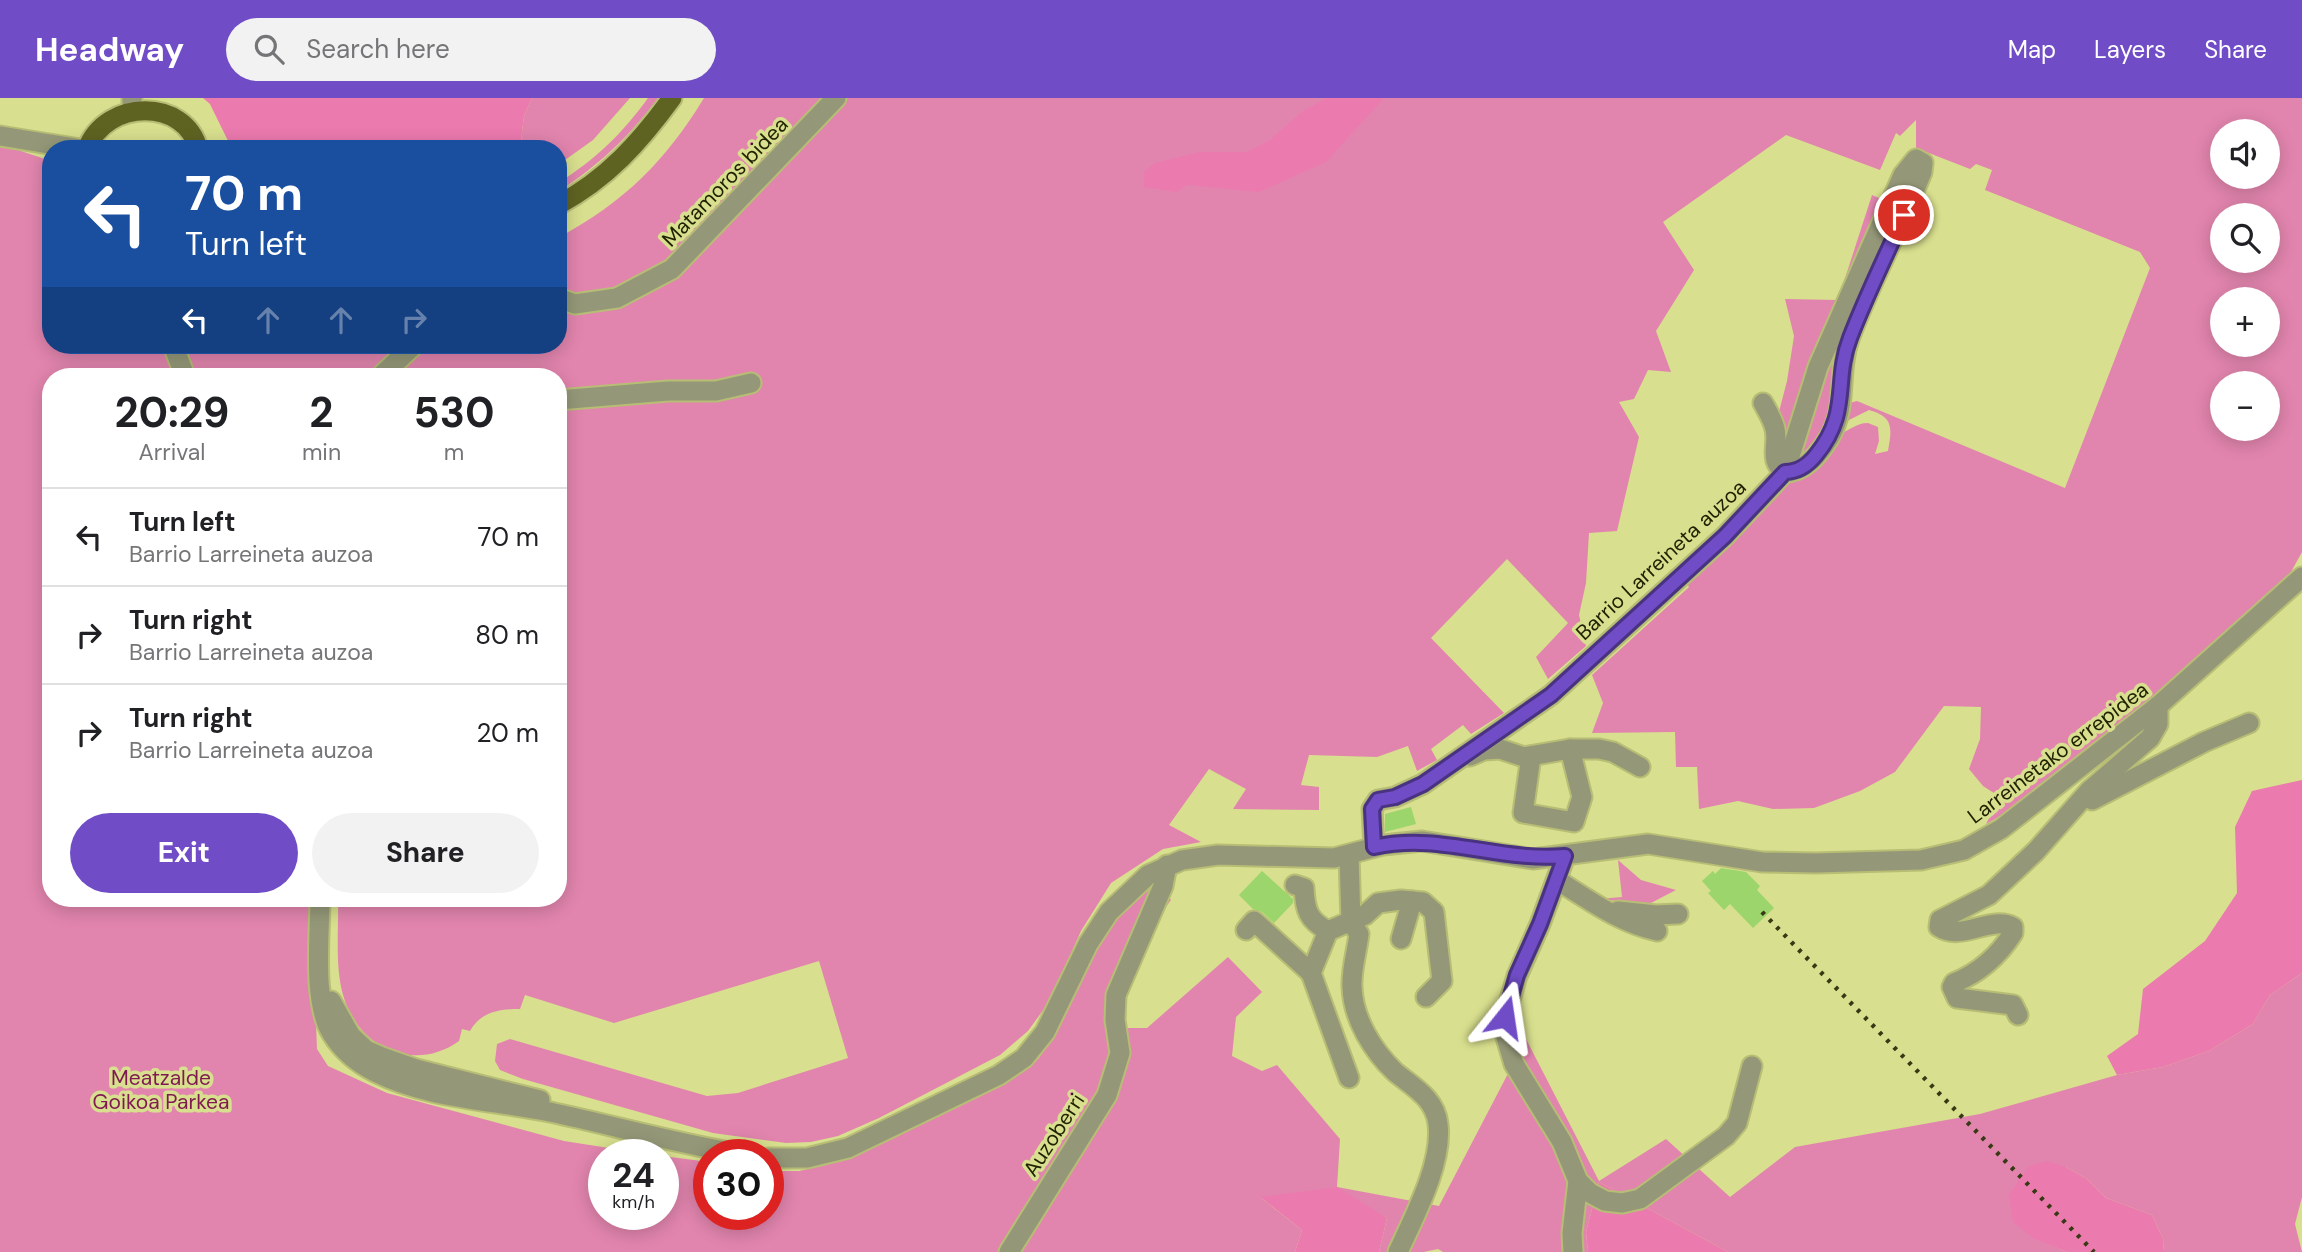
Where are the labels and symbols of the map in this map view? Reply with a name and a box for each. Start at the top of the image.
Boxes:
street label: Matamoros bidea [656,111,794,253]
pin [1874,185,1934,245]
street label: Barrio Larreineta auzoa [1570,474,1752,646]
street label: Larreinetako errepidea [1962,676,2154,830]
position arrow [1468,980,1542,1054]
park label: Meatzalde Goikoa Parkea [93,1064,229,1116]
street label: Auzoberri [1017,1088,1091,1182]
speed limit sign: 30 [693,1139,784,1230]

